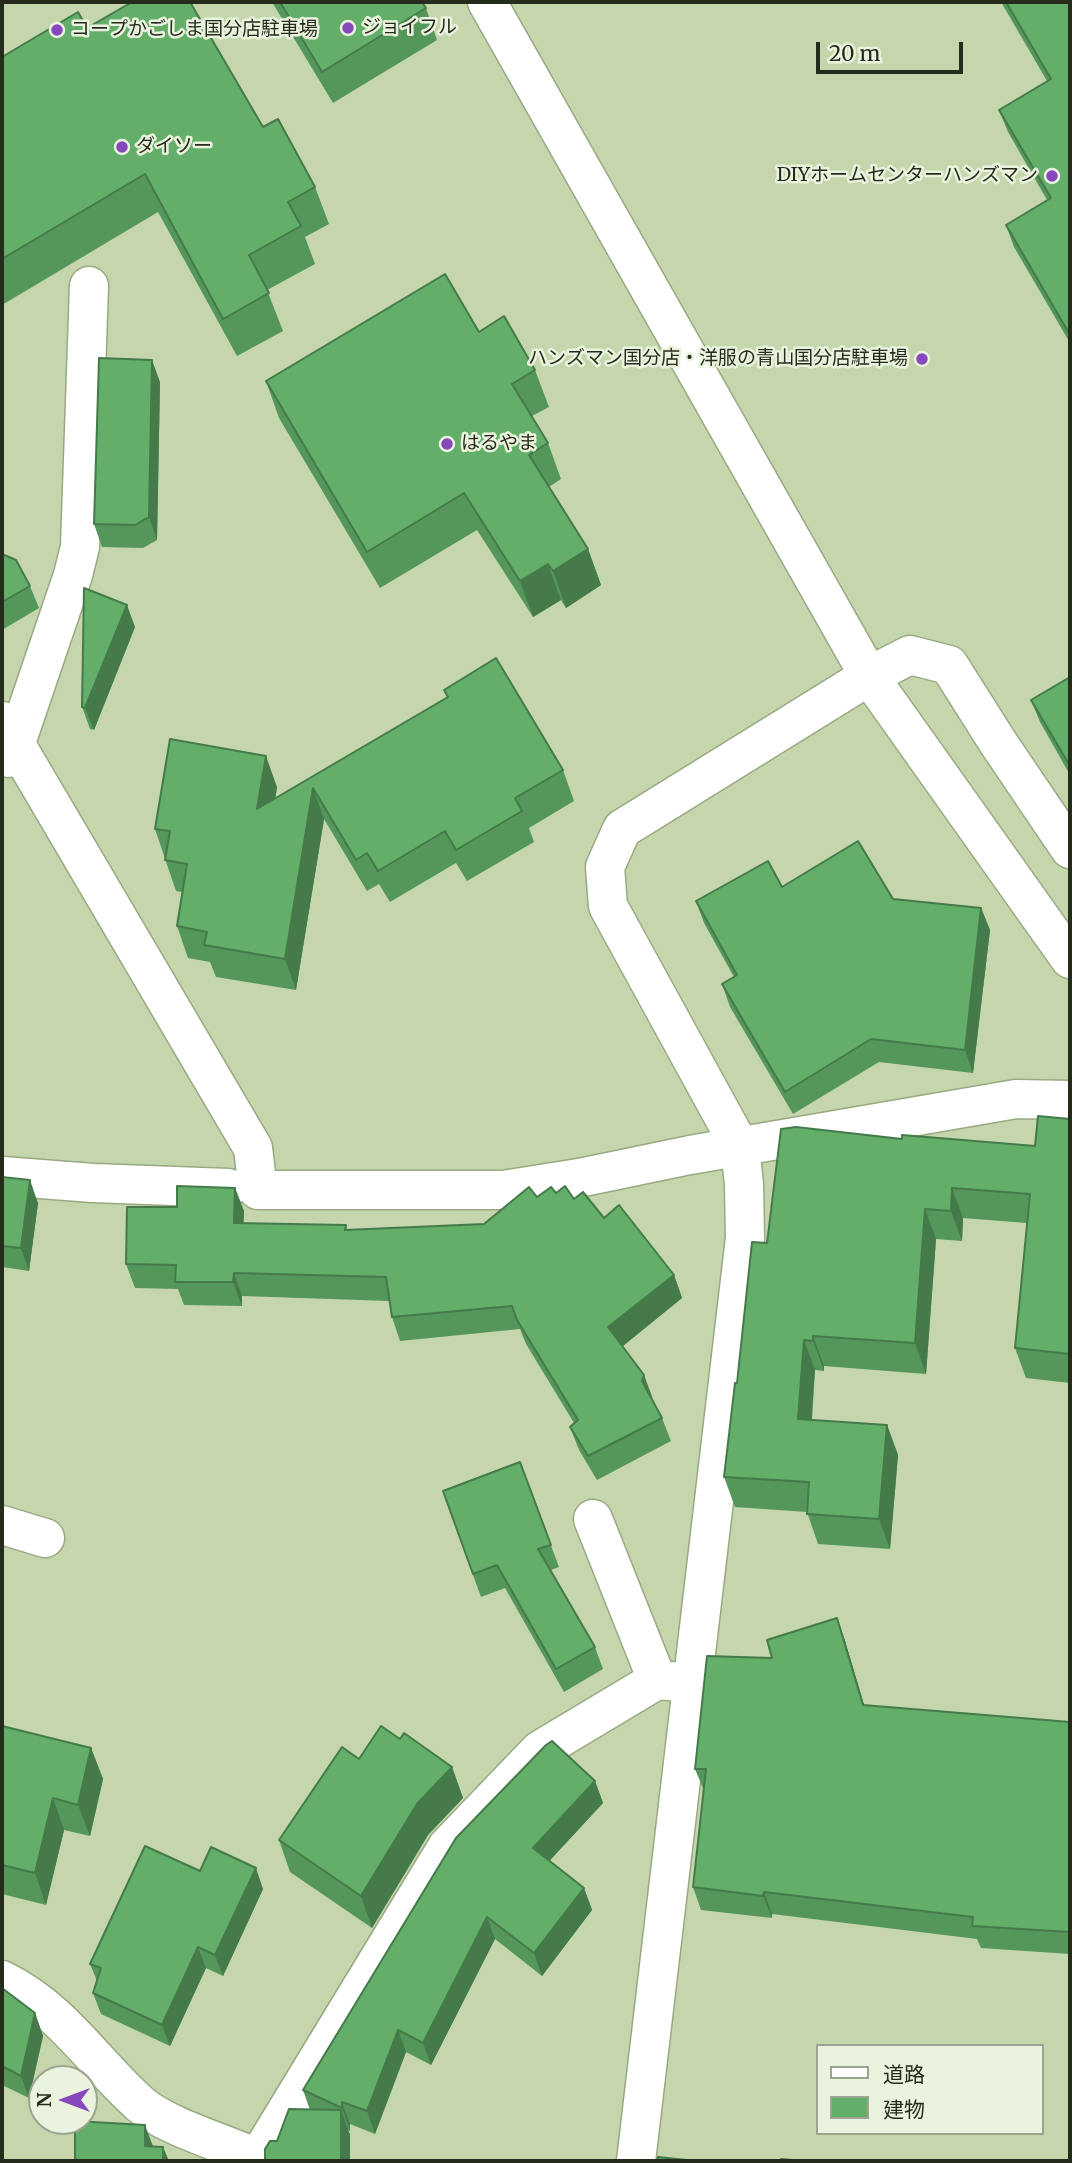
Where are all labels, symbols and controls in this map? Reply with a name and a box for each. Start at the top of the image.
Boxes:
place label: ジョイフル [362,17,457,39]
place label: コープかごしま国分店駐車場 [71,19,318,41]
marker: ジョイフル [340,20,356,36]
marker: コープかごしま国分店駐車場 [49,22,65,38]
scale bar [820,28,967,72]
text: 20 m [829,40,880,67]
place label: ダイソー [136,136,212,158]
marker: ダイソー [114,139,130,155]
place label: DIYホームセンターハンズマン [777,165,1038,187]
marker: DIYホームセンターハンズマン [1044,168,1060,184]
place label: ハンズマン国分店・洋服の青山国分店駐車場 [528,348,908,370]
marker: ハンズマン国分店・洋服の青山国分店駐車場 [914,351,930,367]
place label: はるやま [461,433,537,455]
marker: はるやま [439,436,455,452]
legend [816,2044,1044,2135]
text: 道路 [883,2061,925,2088]
north arrow [28,2065,98,2135]
text: N [32,2093,56,2108]
text: 建物 [883,2096,925,2123]

